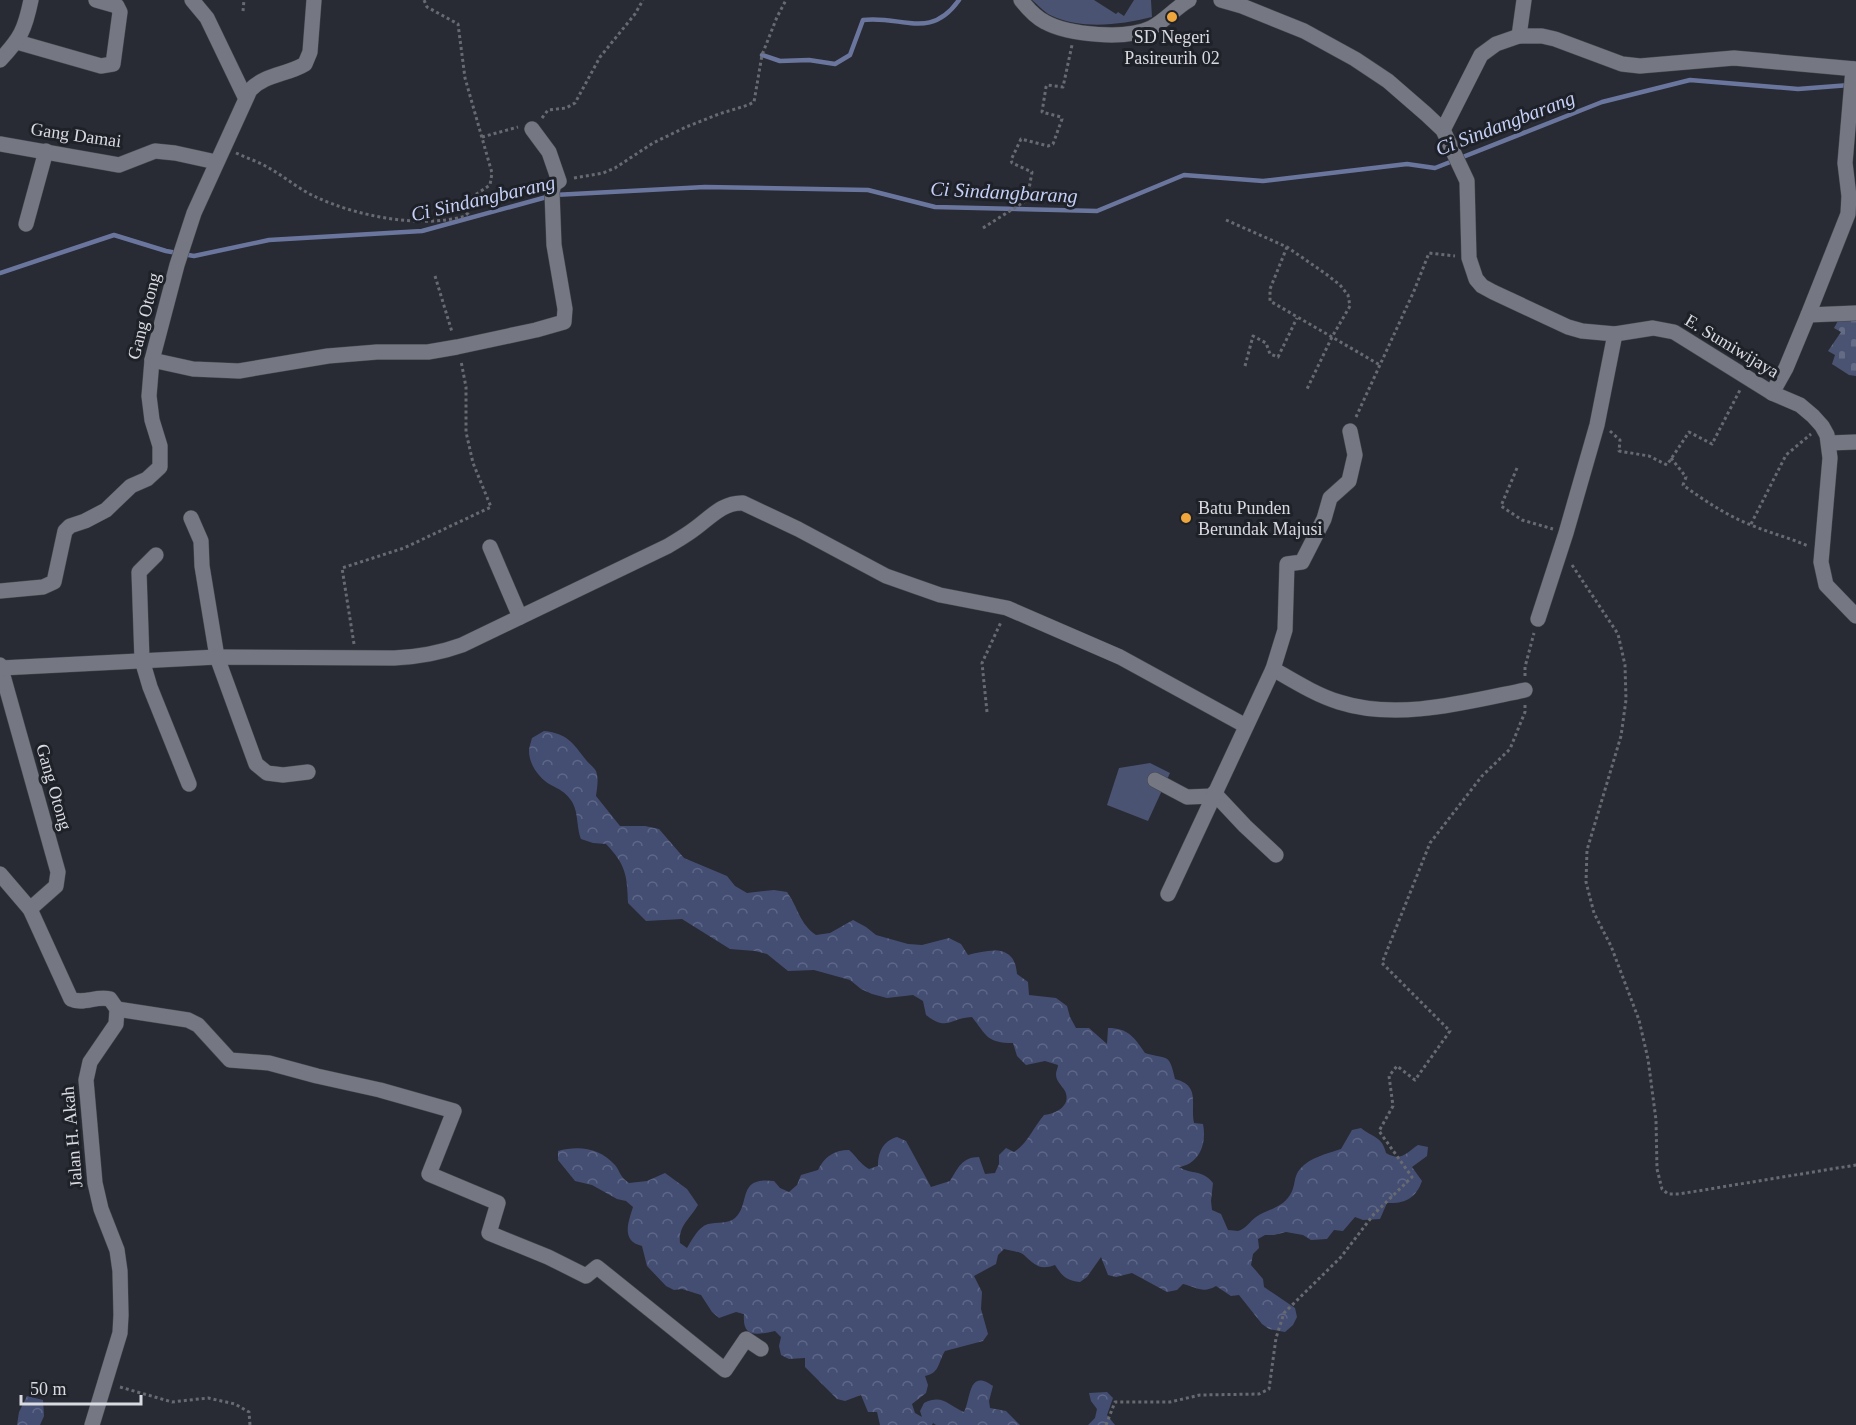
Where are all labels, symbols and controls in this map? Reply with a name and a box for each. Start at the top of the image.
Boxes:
marker: SD Negeri Pasireurih 02 [1165,10,1179,24]
place label: SD Negeri Pasireurih 02 [1124,27,1220,68]
water label: Ci Sindangbarang [1432,86,1578,161]
street label: Gang Damai [29,119,123,151]
water label: Ci Sindangbarang [409,171,557,226]
water label: Ci Sindangbarang [930,177,1078,208]
street label: Gang Otong [124,271,164,361]
street label: E. Sumiwijaya [1681,310,1783,382]
place label: Batu Punden Berundak Majusi [1198,498,1322,539]
marker: Batu Punden Berundak Majusi [1179,511,1193,525]
street label: Gang Otong [32,742,76,832]
street label: Jalan H. Akah [58,1086,86,1188]
scale bar [21,1368,141,1406]
text: 50 m [30,1379,67,1399]

